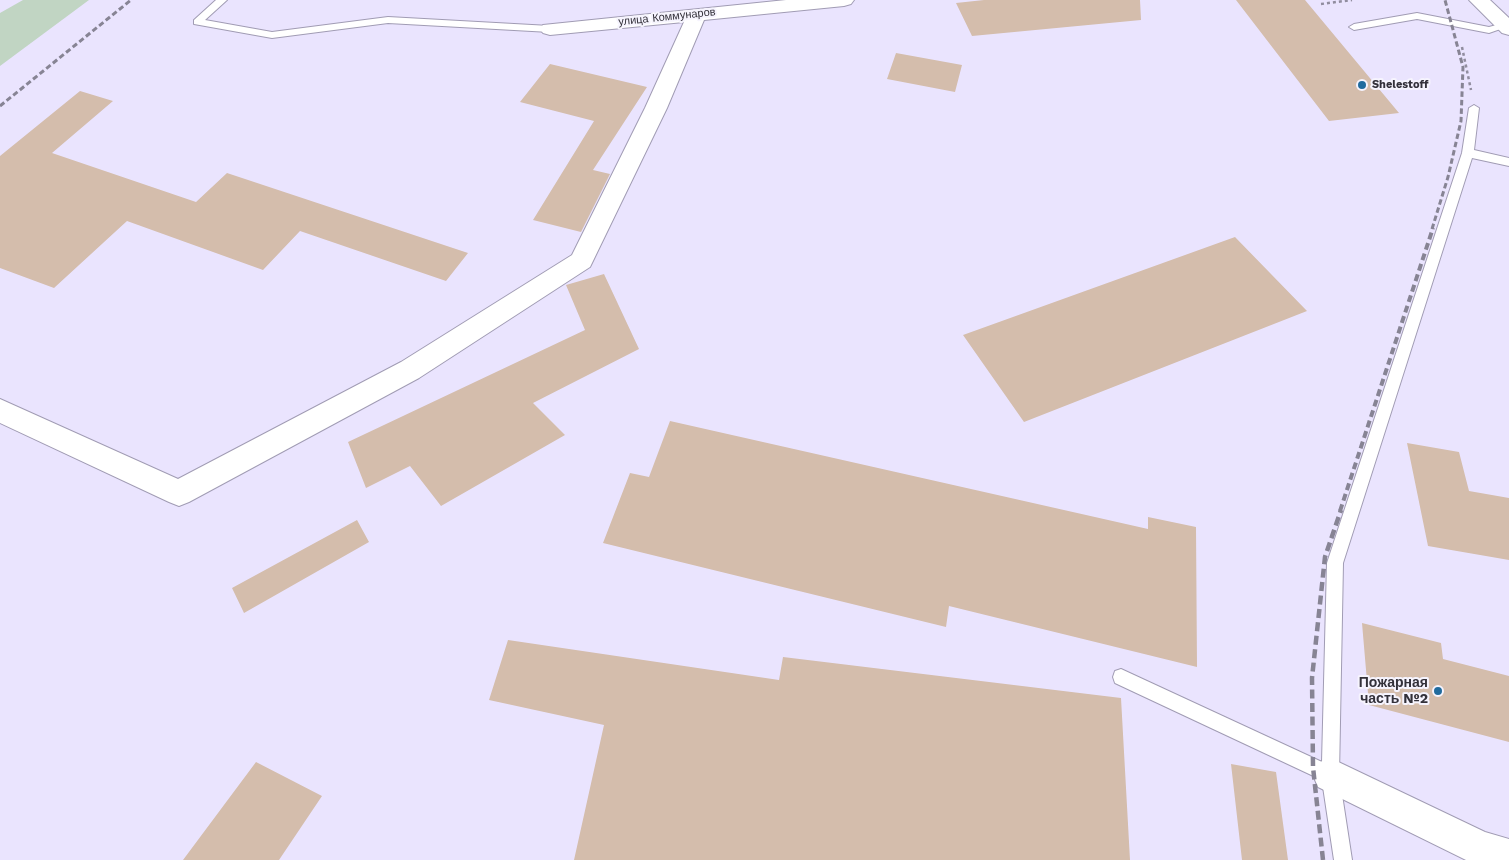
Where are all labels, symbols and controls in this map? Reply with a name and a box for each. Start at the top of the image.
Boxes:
street label: улица Коммунаров [618,5,716,29]
place label: Shelestoff [1372,78,1428,92]
marker: Shelestoff [1356,79,1368,91]
place label: Пожарная часть №2 [1359,675,1428,708]
marker: Пожарная часть №2 [1432,685,1444,697]

